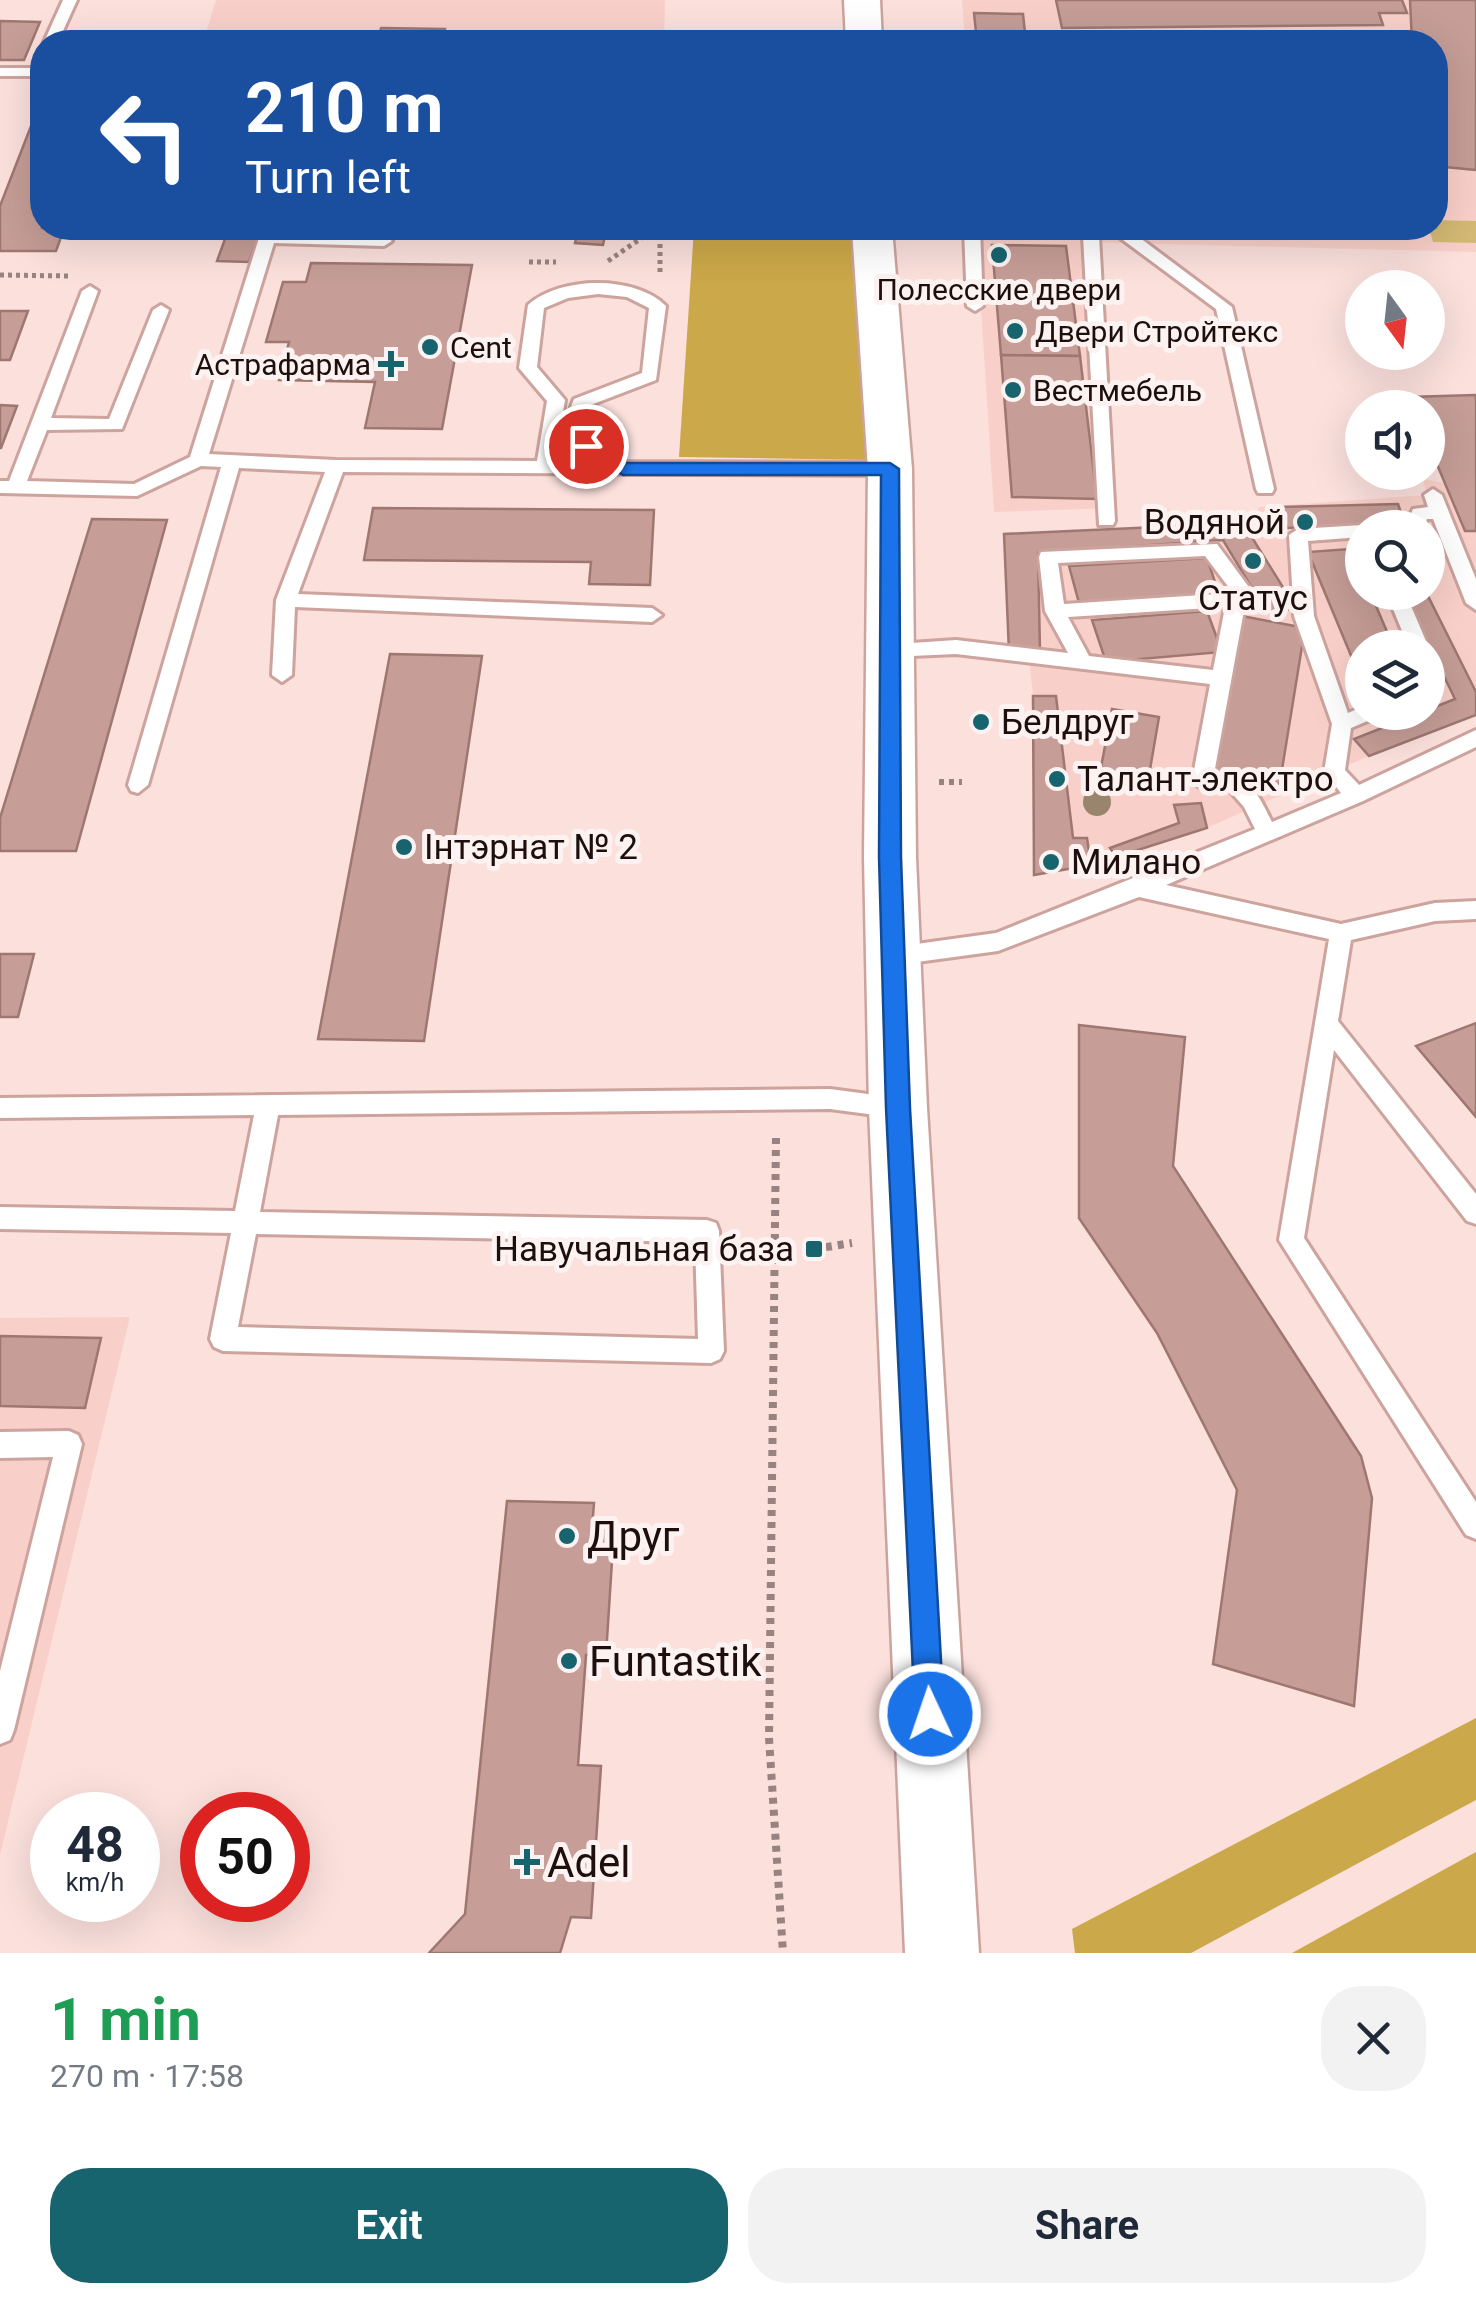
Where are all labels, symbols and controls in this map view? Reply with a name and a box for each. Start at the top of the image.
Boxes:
text: 210 m [245,67,444,149]
icon: left [80,70,210,200]
text: Turn left [245,151,411,204]
marker: Полесские двери [988,244,1010,266]
north arrow [1345,270,1445,370]
map controls [1345,270,1445,730]
place label: Полесские двери [876,272,1122,307]
place label: Двери Стройтекс [1035,314,1278,349]
marker: Двери Стройтекс [1004,320,1026,342]
place label: Cent [450,330,512,365]
marker: Cent [419,336,441,358]
place label: Астрафарма [195,347,371,382]
marker: Астрафарма [380,353,402,375]
place label: Вестмебель [1033,373,1202,408]
marker: Вестмебель [1002,379,1024,401]
button: sound [1345,390,1445,490]
pin [544,404,629,489]
icon: arrive [559,419,614,474]
place label: Водяной [1144,502,1285,543]
button: search [1345,510,1445,610]
marker: Водяной [1294,511,1316,533]
marker: Статус [1242,550,1264,572]
place label: Статус [1198,578,1308,619]
button: layers [1345,630,1445,730]
place label: Белдруг [1001,702,1134,743]
marker: Белдруг [970,711,992,733]
place label: Талант-электро [1077,759,1334,800]
marker: Талант-электро [1046,768,1068,790]
place label: Інтэрнат № 2 [424,827,638,868]
marker: Інтэрнат № 2 [393,836,415,858]
place label: Милано [1071,842,1201,883]
marker: Милано [1040,851,1062,873]
place label: Навучальная база [494,1229,794,1270]
marker: Навучальная база [803,1238,825,1260]
place label: Друг [587,1512,680,1561]
marker: Друг [556,1525,578,1547]
place label: Funtastik [589,1637,762,1686]
marker: Funtastik [558,1650,580,1672]
position arrow [878,1662,982,1766]
speed limit sign: 50 [180,1792,310,1922]
text: 48 [66,1816,124,1874]
place label: Adel [547,1838,631,1887]
marker: Adel [516,1851,538,1873]
text: km/h [66,1868,124,1897]
text: 1 min [50,1984,201,2055]
button: close [1321,1986,1426,2091]
text: 270 m · 17:58 [50,2057,244,2095]
button: Exit [50,2168,728,2283]
button: Share [748,2168,1426,2283]

